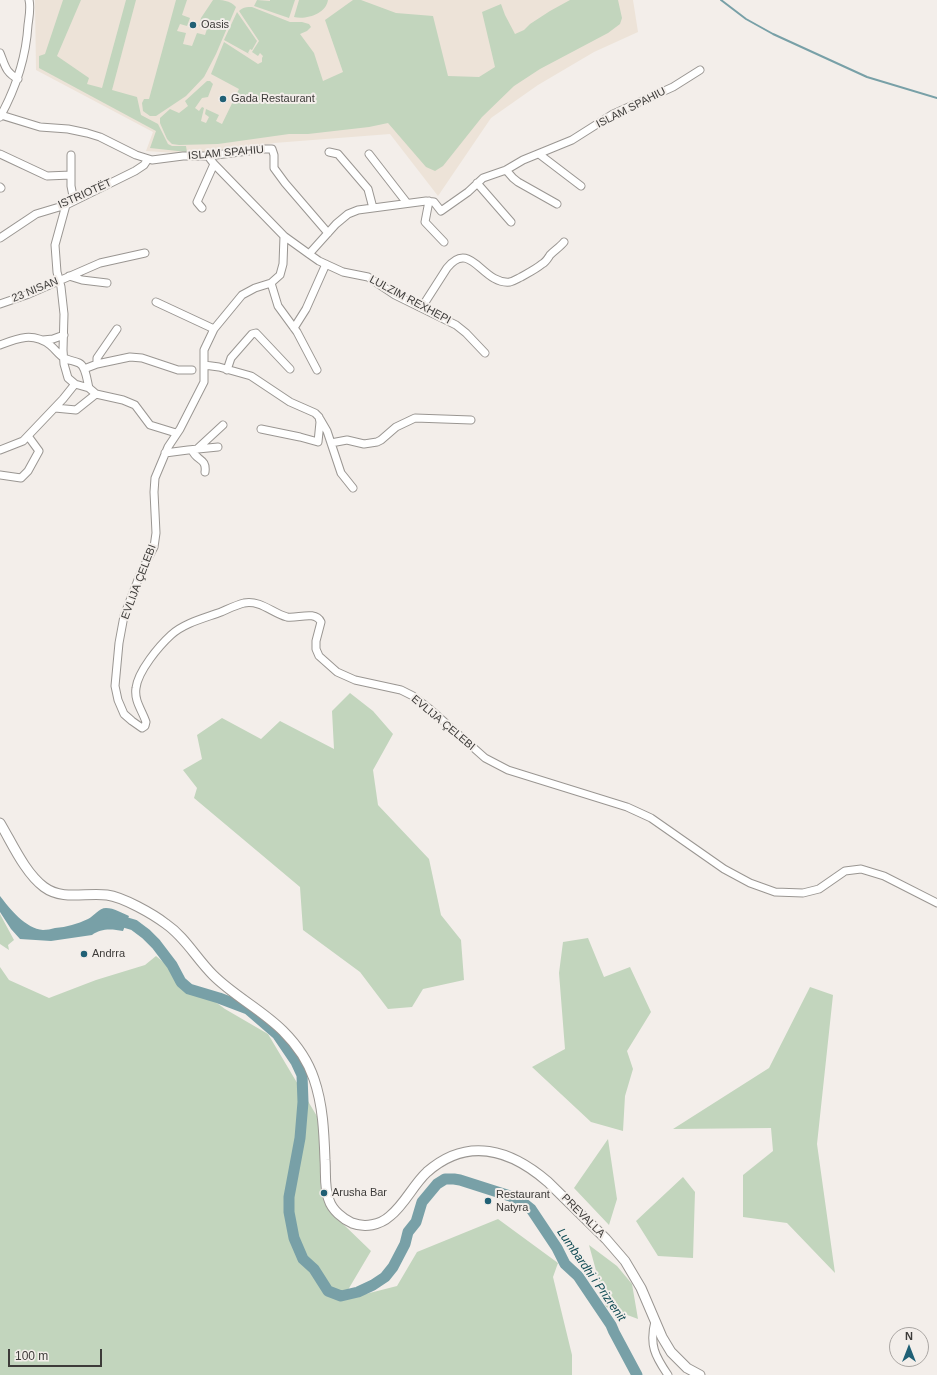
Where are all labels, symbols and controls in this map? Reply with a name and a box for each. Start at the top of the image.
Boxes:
place label: Oasis [201,18,229,32]
marker: Oasis [188,20,198,30]
street label: ISLAM SPAHIU [594,85,668,131]
place label: Gada Restaurant [231,92,315,106]
marker: Gada Restaurant [218,94,228,104]
street label: ISLAM SPAHIU [187,143,265,163]
street label: ISTRIOTËT [56,176,114,212]
street label: LULZIM REXHEPI [367,273,453,327]
street label: 23 NISAN [10,275,60,305]
street label: EVLIJA ÇELEBI [119,543,159,621]
street label: EVLIJA ÇELEBI [409,693,477,753]
place label: Andrra [92,947,125,961]
marker: Andrra [79,949,89,959]
place label: Arusha Bar [332,1186,387,1200]
marker: Arusha Bar [319,1188,329,1198]
place label: Restaurant Natyra [496,1188,550,1214]
street label: PREVALLA [559,1192,607,1240]
marker: Restaurant Natyra [483,1196,493,1206]
water label: Lumbardhi i Prizrenit [554,1226,628,1324]
north arrow [889,1327,929,1367]
text: N [905,1330,913,1342]
scale bar [10,1341,104,1367]
text: 100 m [15,1349,48,1363]

